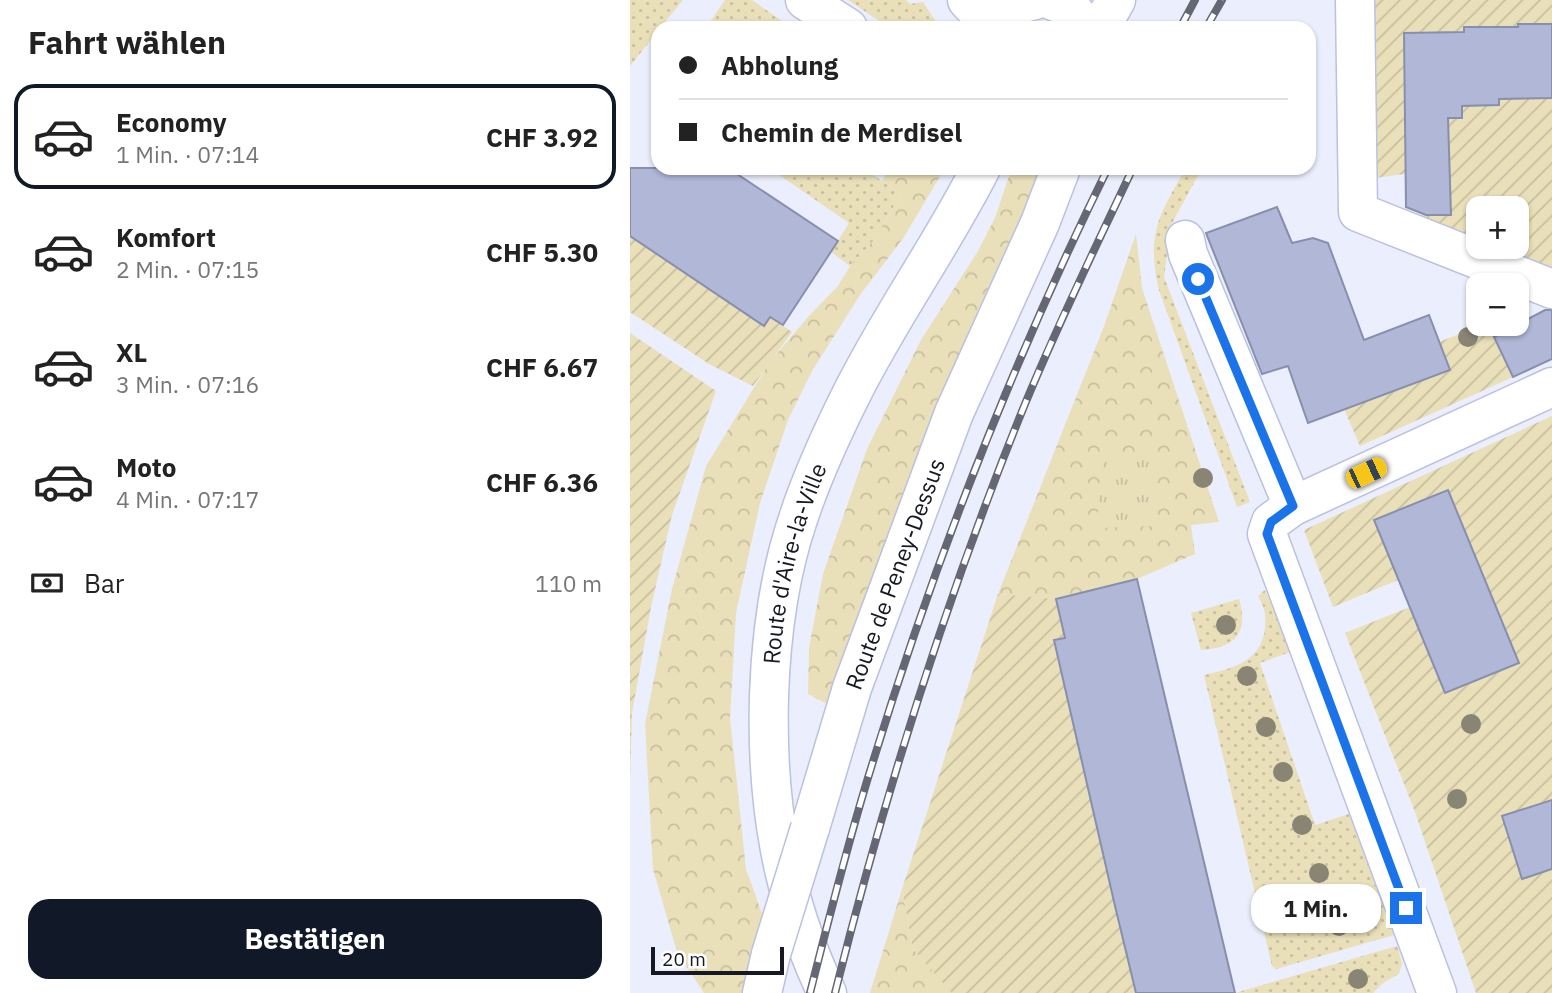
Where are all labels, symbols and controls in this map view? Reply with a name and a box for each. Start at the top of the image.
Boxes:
text: Fahrt wählen [28,21,226,63]
text: Abholung [721,48,838,82]
icon: car [32,105,95,168]
text: Economy [116,105,227,139]
text: Chemin de Merdisel [721,115,962,149]
text: CHF 3.92 [486,120,598,154]
text: 1 Min. · 07:14 [116,139,259,169]
map controls [1466,196,1529,336]
button: + [1466,196,1529,259]
icon: car [32,220,95,283]
text: Komfort [116,220,216,254]
text: CHF 5.30 [486,235,598,269]
text: 2 Min. · 07:15 [116,254,259,284]
route start [1182,263,1214,295]
button: − [1466,273,1529,336]
icon: car [32,335,95,398]
text: XL [116,335,147,369]
text: CHF 6.67 [486,350,598,384]
text: 3 Min. · 07:16 [116,369,259,399]
icon: car [32,450,95,513]
text: Moto [116,450,176,484]
street label: Route de Peney-Dessus [838,454,951,694]
car [1343,455,1390,491]
street label: Route d'Aire-la-Ville [756,458,833,665]
text: CHF 6.36 [486,465,598,499]
text: 4 Min. · 07:17 [116,484,259,514]
icon: cash [28,564,66,602]
text: Bar [84,566,124,600]
text: 110 m [535,568,602,598]
callout: 1 Min. [1252,884,1382,932]
route end [1390,892,1422,924]
text: 1 Min. [1283,893,1349,923]
button: Bestätigen [28,899,602,979]
scale bar [651,944,784,976]
text: 20 m [662,947,706,971]

